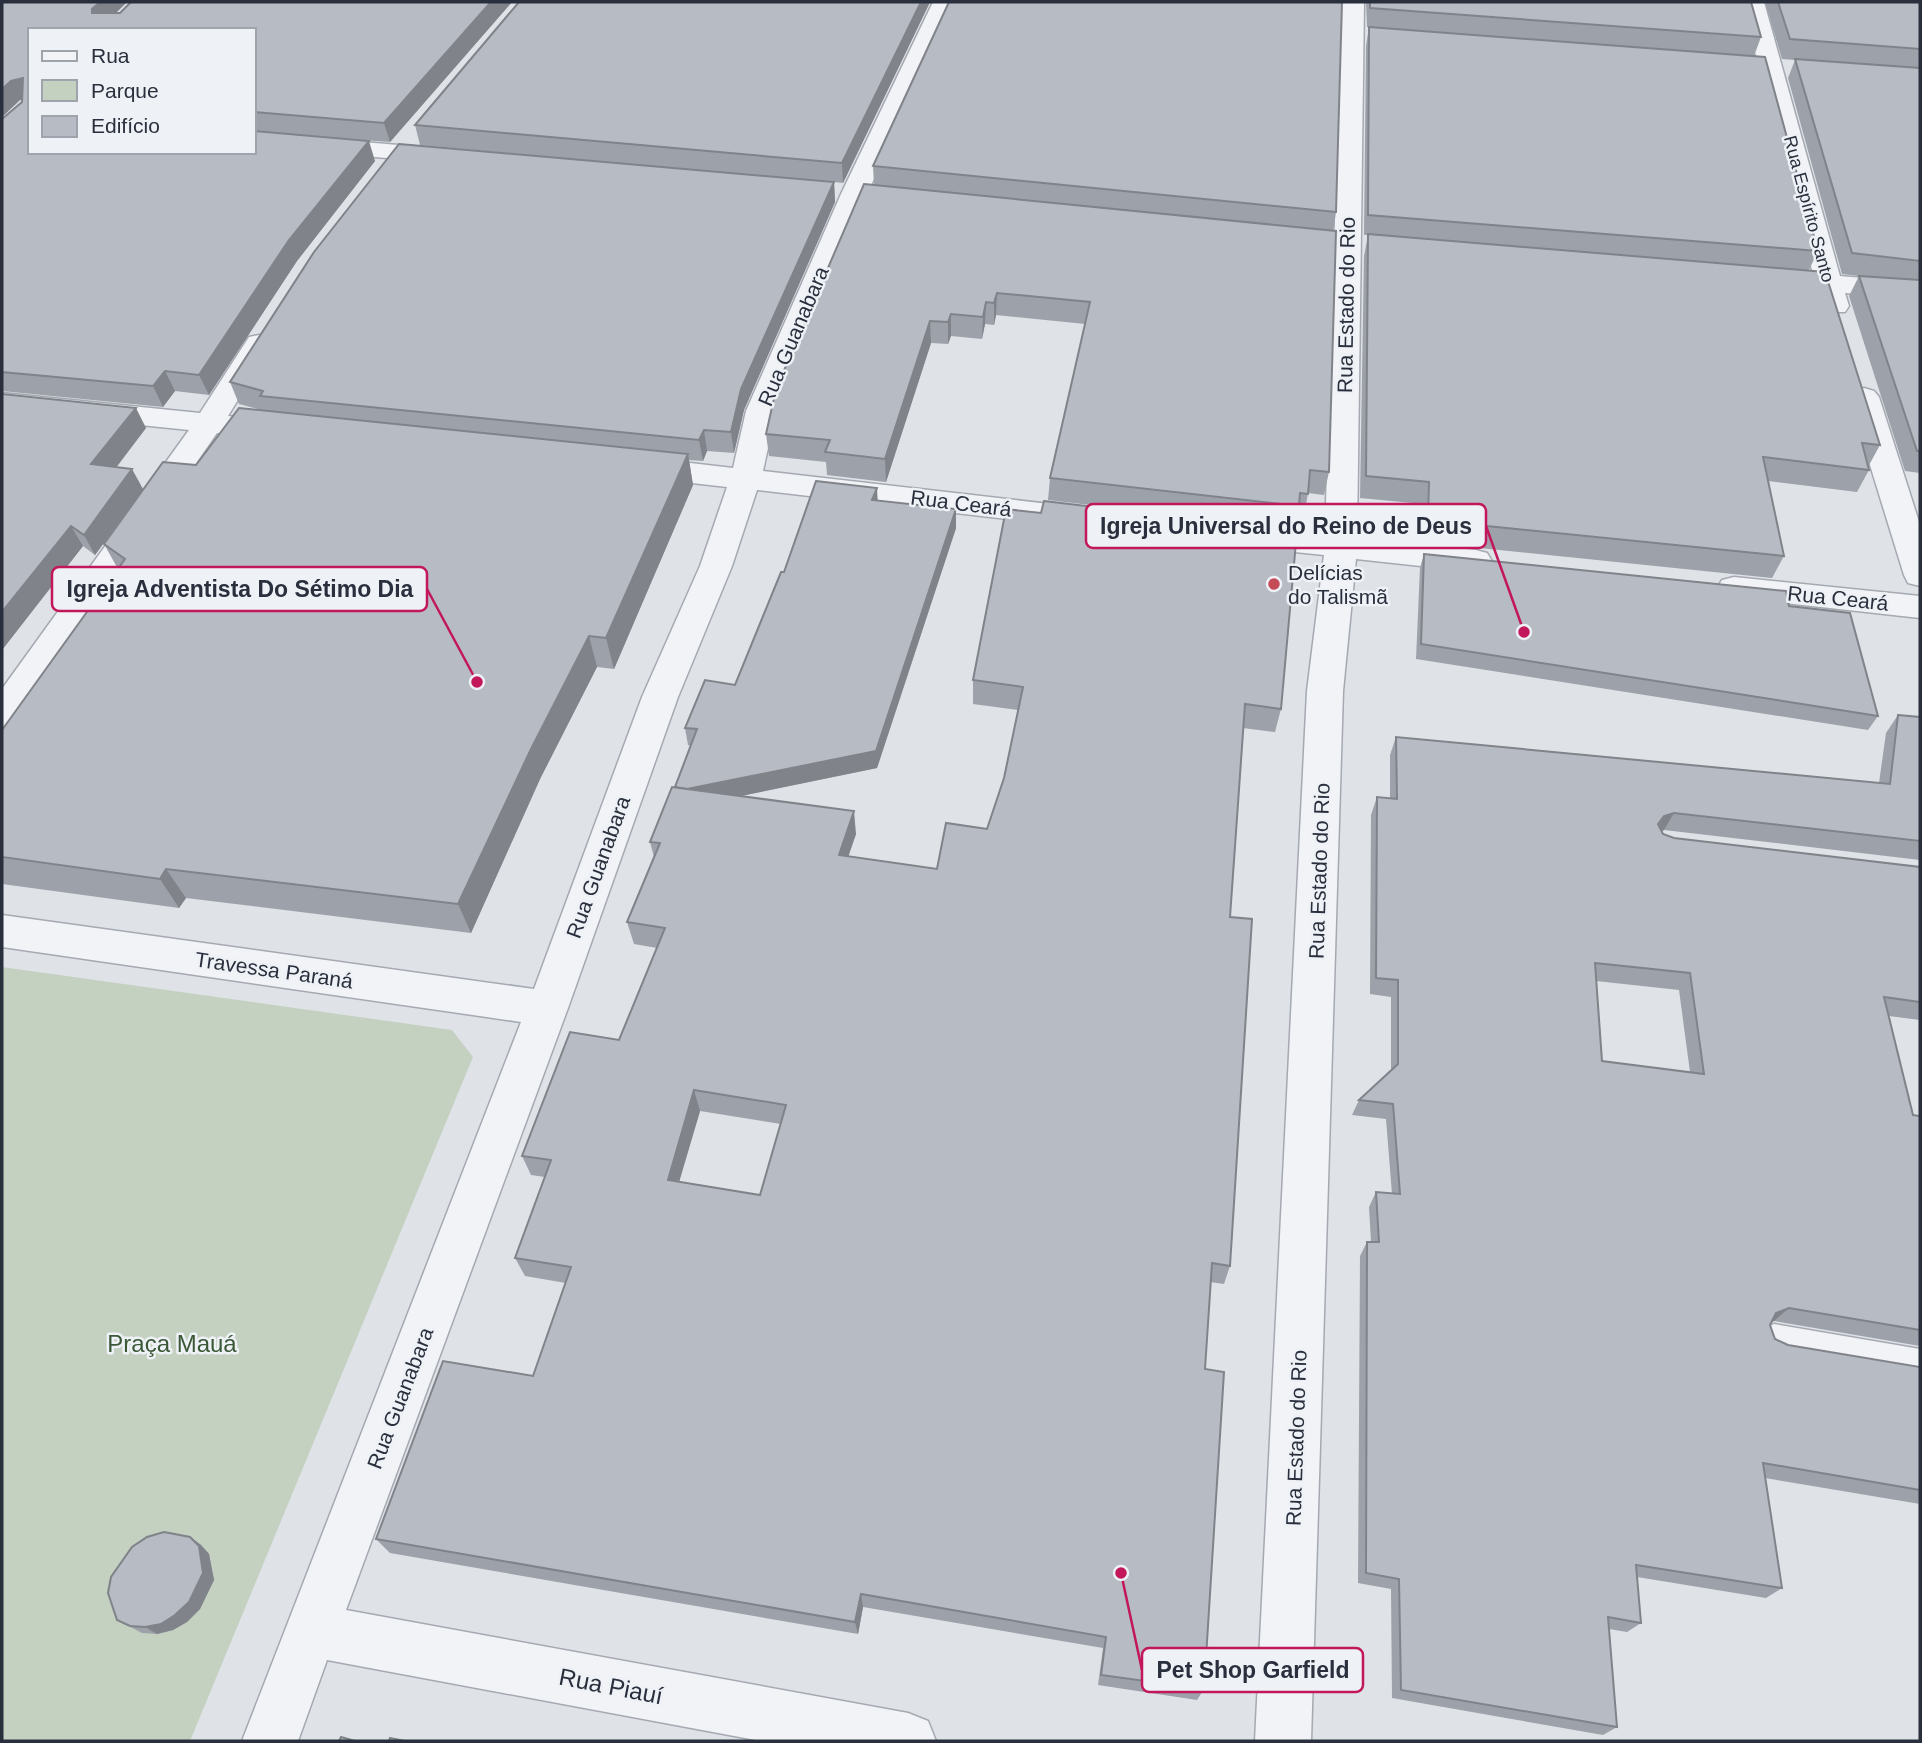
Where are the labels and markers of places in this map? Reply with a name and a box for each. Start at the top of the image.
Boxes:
callout: Igreja Universal do Reino de Deus [1086,504,1486,548]
place label: Delícias do Talismã [1288,561,1388,608]
callout: Igreja Adventista Do Sétimo Dia [52,567,427,611]
marker: Delícias do Talismã [1266,576,1282,592]
callout: Pet Shop Garfield [1142,1648,1363,1692]

